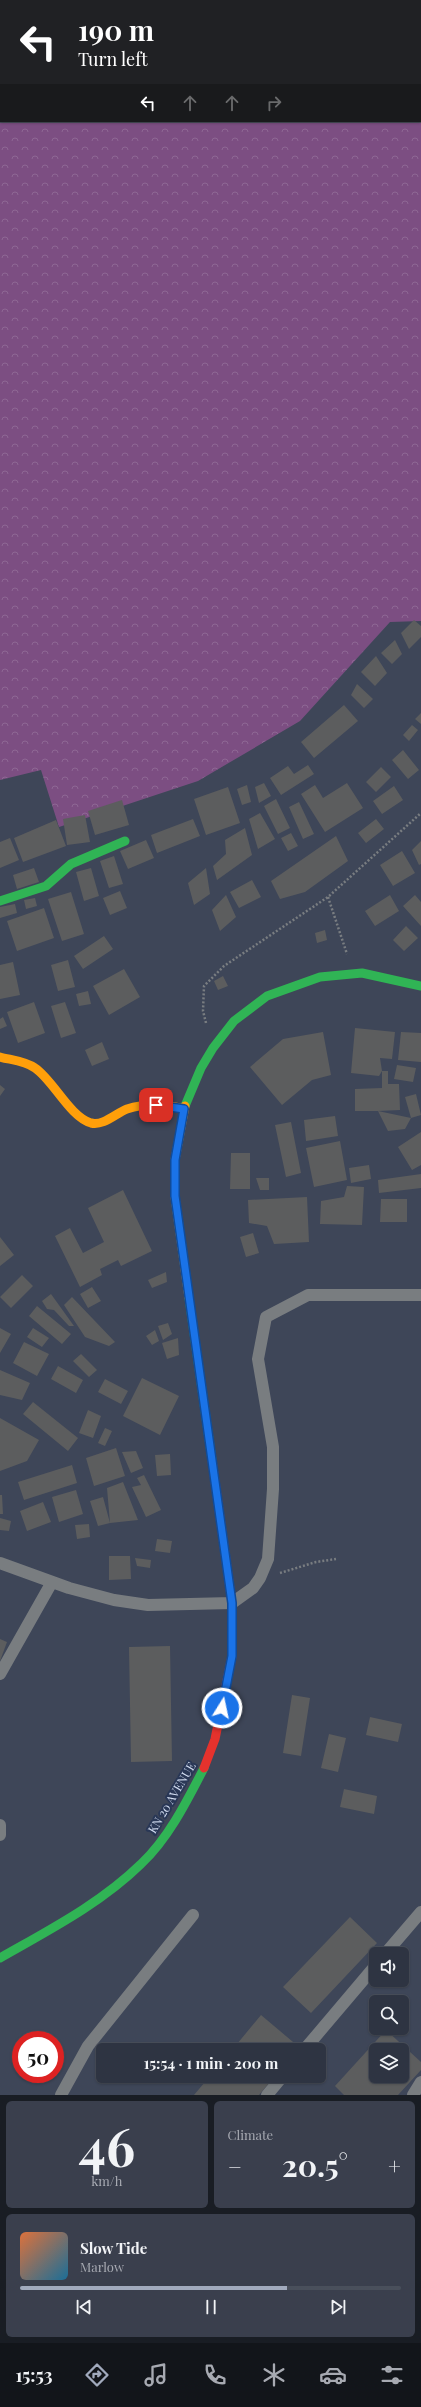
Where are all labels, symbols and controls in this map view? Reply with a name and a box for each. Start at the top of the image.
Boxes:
text: 190 m [78,11,154,48]
icon: left [12,16,64,68]
text: Turn left [78,47,148,71]
icon: left [137,92,159,114]
icon: ahead [179,92,201,114]
icon: ahead [221,92,243,114]
icon: right [263,92,285,114]
pin [139,1088,173,1122]
icon: arrive [145,1094,167,1116]
position arrow [201,1687,243,1729]
street label: KN 20 AVENUE [144,1759,199,1836]
map controls [369,1947,409,2083]
button: sound [369,1947,409,1987]
button: search [369,1995,409,2035]
speed limit sign: 50 [12,2031,64,2083]
button: layers [369,2043,409,2083]
text: 15:54 · 1 min · 200 m [144,2053,278,2073]
text: 46 [78,2111,135,2180]
text: Climate [228,2126,273,2143]
text: 20.5° [282,2145,348,2185]
text: − [228,2151,242,2181]
text: + [388,2151,401,2181]
text: km/h [91,2172,122,2189]
text: Slow Tide [80,2238,147,2258]
text: Marlow [80,2258,124,2275]
icon: previous [73,2296,95,2318]
icon: pause [200,2296,222,2318]
icon: next [327,2296,349,2318]
icon: directions [83,2361,111,2389]
icon: music [142,2361,170,2389]
icon: phone [201,2361,229,2389]
icon: climate [260,2361,288,2389]
icon: car [319,2361,347,2389]
icon: filters [378,2361,406,2389]
text: 15:53 [15,2363,53,2387]

